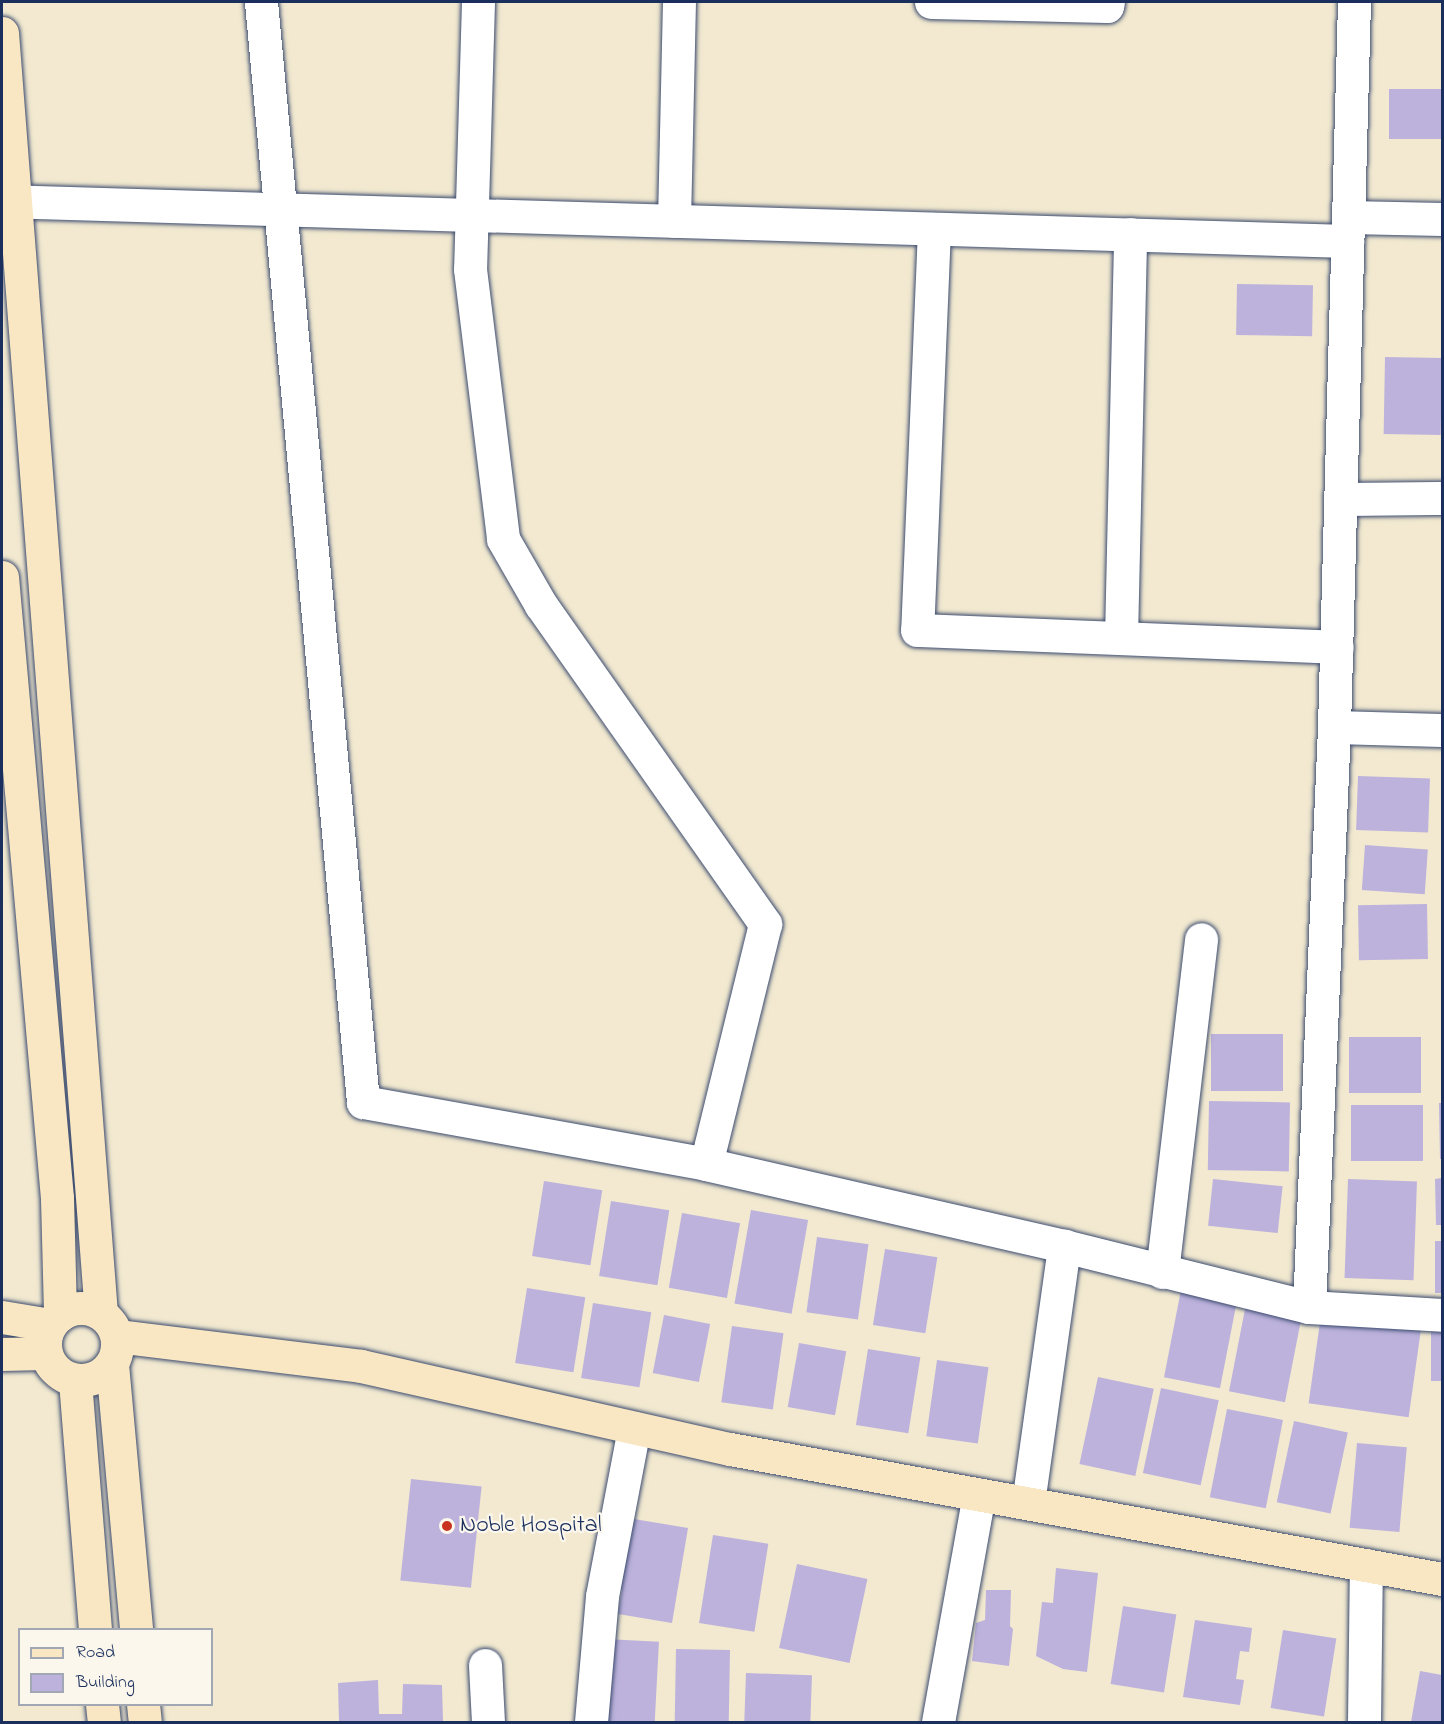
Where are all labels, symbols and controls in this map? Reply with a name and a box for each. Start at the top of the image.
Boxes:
place label: Noble Hospital [460,1512,602,1540]
marker: Noble Hospital [438,1517,456,1535]
legend [18,1628,213,1706]
text: Road [76,1640,115,1666]
text: Building [76,1670,135,1696]

